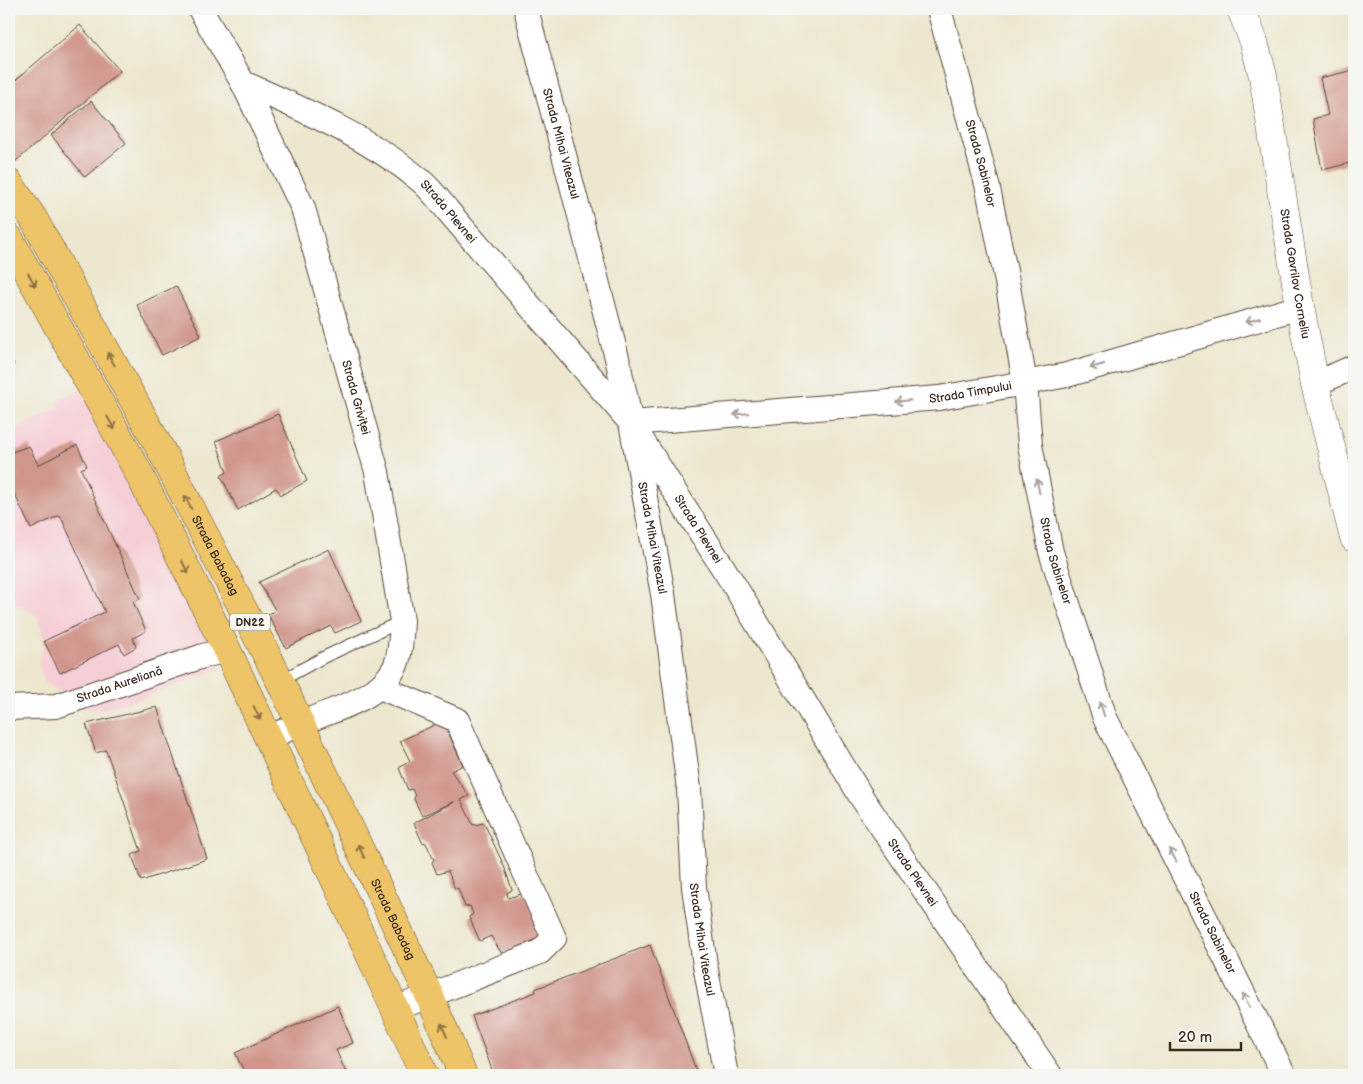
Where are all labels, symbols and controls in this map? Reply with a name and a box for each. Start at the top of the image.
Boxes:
street label: Strada Mihai Viteazul [539,87,582,201]
street label: Strada Sabinelor [962,118,999,209]
street label: Strada Plevnei [417,177,479,247]
street label: Strada Gavrilov Corneliu [1276,208,1313,340]
one-way arrow [28,273,38,287]
one-way arrow [1245,316,1261,326]
one-way arrow [105,352,115,366]
street label: Strada Griviței [338,359,373,437]
one-way arrow [1089,362,1105,371]
street label: Strada Timpului [929,378,1013,407]
one-way arrow [895,396,911,405]
one-way arrow [733,409,749,419]
one-way arrow [106,415,116,430]
one-way arrow [1033,478,1043,494]
street label: Strada Mihai Viteazul [634,481,670,595]
street label: Strada Plevnei [671,492,725,567]
one-way arrow [183,495,192,510]
street label: Strada Babadag [188,513,242,598]
street label: Strada Sabinelor [1036,516,1075,607]
one-way arrow [181,559,190,574]
road number: DN22 [230,614,270,630]
street label: Strada Aureliană [75,663,165,706]
one-way arrow [1097,702,1106,718]
one-way arrow [253,705,262,720]
street label: Strada Plevnei [884,836,941,910]
one-way arrow [356,844,366,859]
one-way arrow [1168,848,1177,863]
street label: Strada Babadag [367,877,418,963]
street label: Strada Mihai Viteazul [686,883,718,997]
street label: Strada Sabinelor [1185,889,1239,977]
one-way arrow [1241,993,1251,1008]
scale bar [1170,1019,1242,1051]
one-way arrow [438,1023,448,1038]
text: 20 m [1178,1028,1212,1047]

